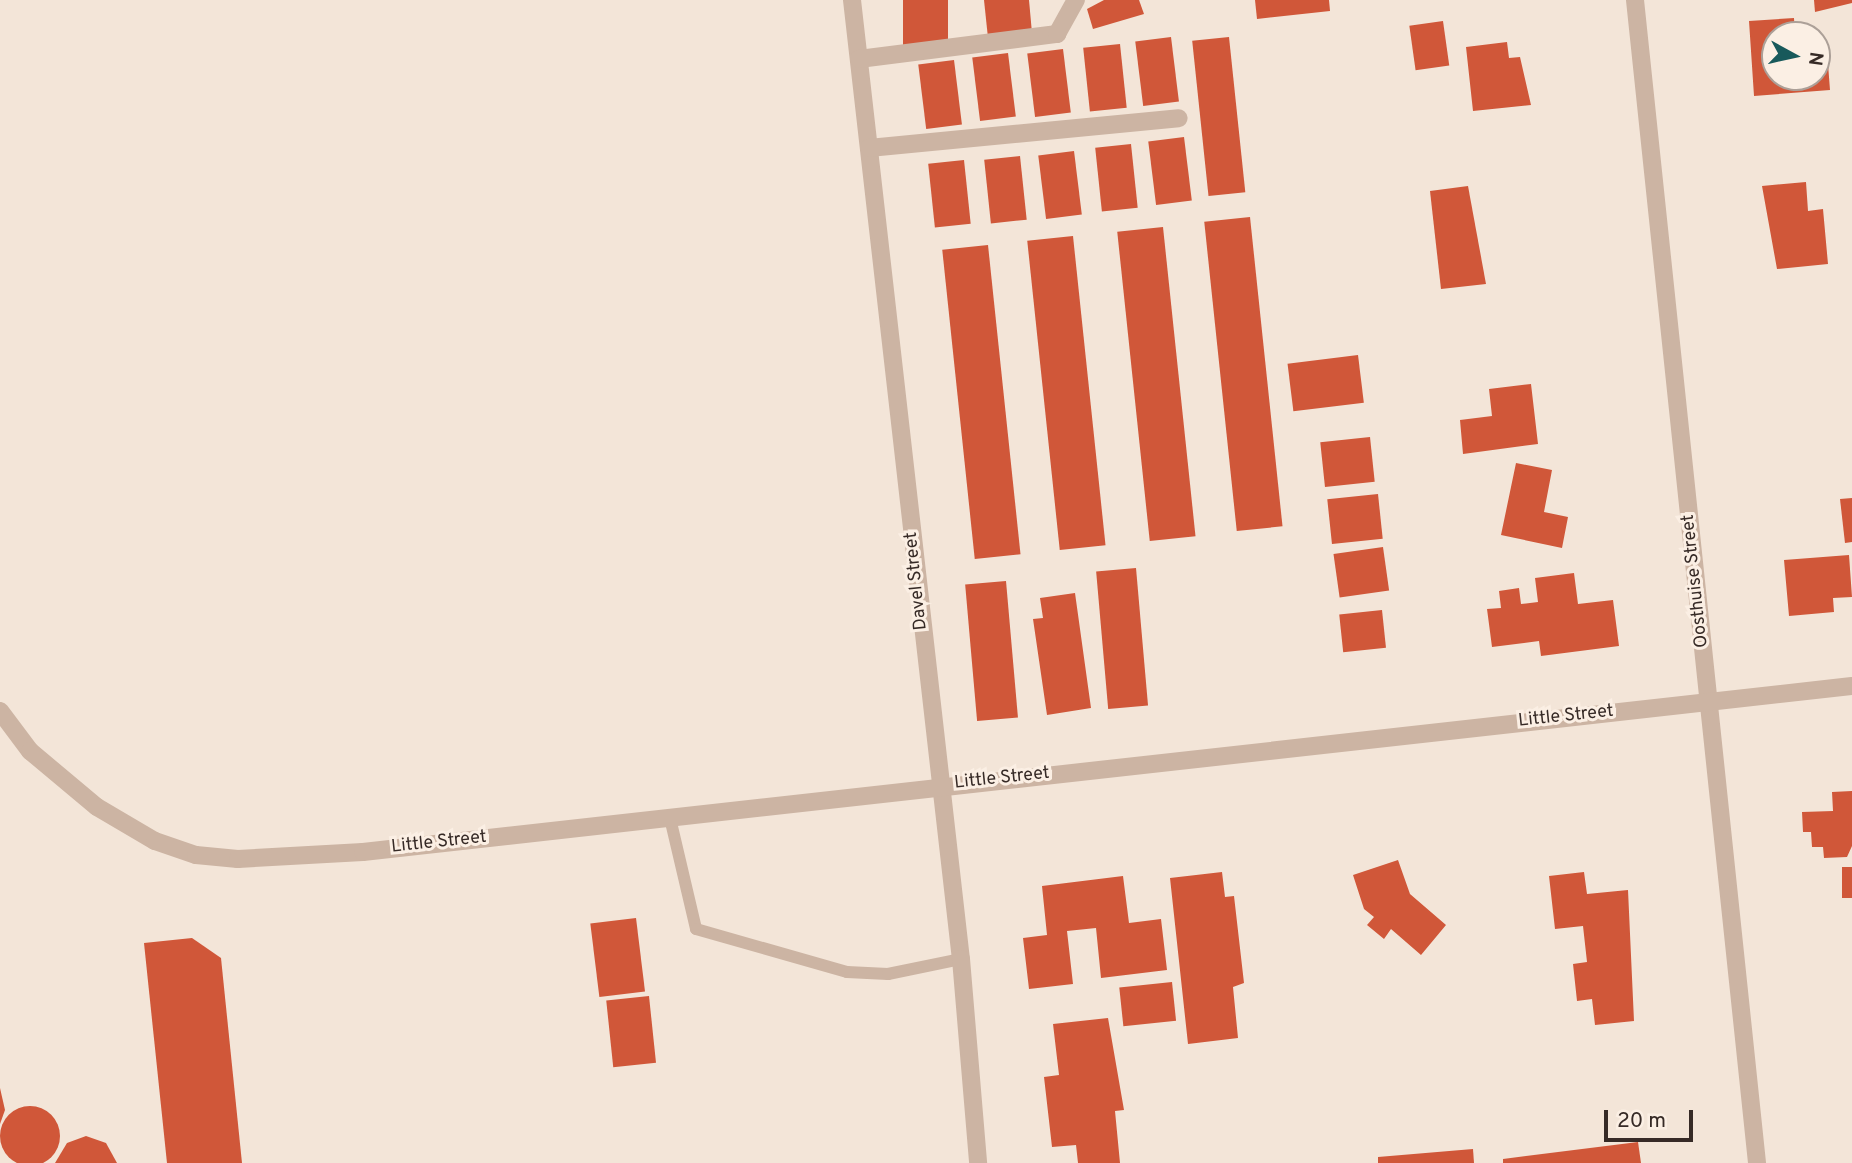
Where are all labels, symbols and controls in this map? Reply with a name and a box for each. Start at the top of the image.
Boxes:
north arrow [1761,21,1831,91]
text: N [1802,50,1828,67]
street label: Oosthuise Street [1678,513,1714,649]
street label: Davel Street [901,531,933,631]
street label: Little Street [1517,701,1615,733]
street label: Little Street [953,763,1051,795]
street label: Little Street [390,827,488,859]
scale bar [1607,1096,1696,1140]
text: 20 m [1617,1108,1666,1135]

